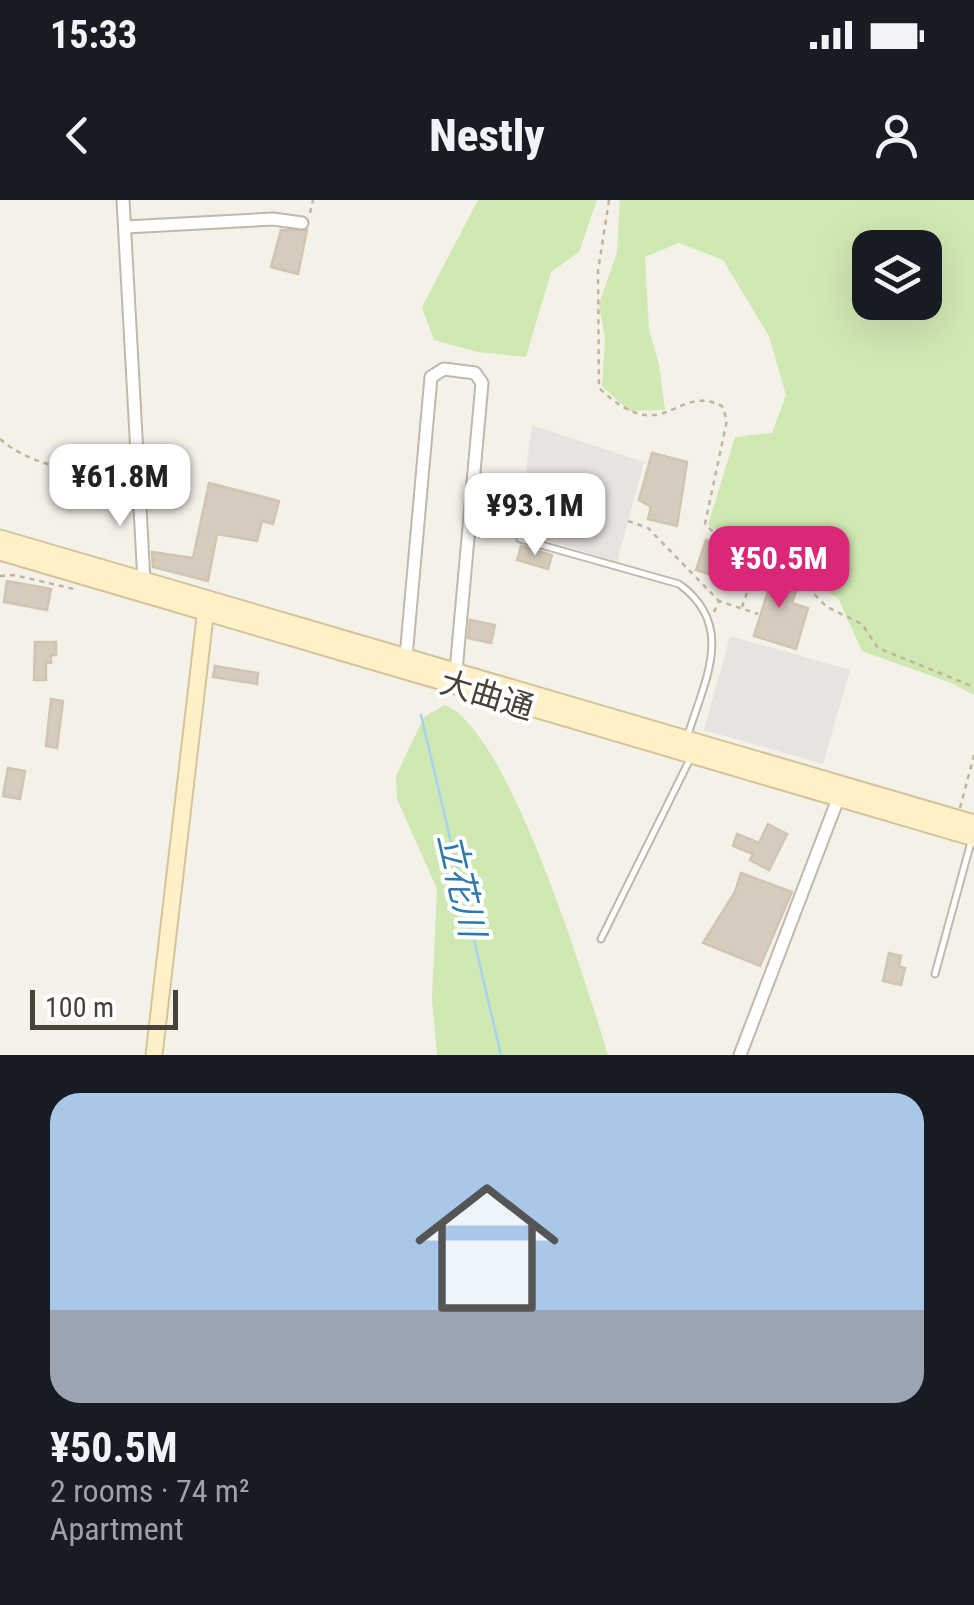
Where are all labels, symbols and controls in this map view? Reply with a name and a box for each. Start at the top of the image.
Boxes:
text: 15:33 [50,13,137,57]
icon: back [50,108,105,163]
icon: person [869,108,924,163]
text: Nestly [429,109,545,162]
map controls [852,230,942,320]
button: layers [852,230,942,320]
pin: ¥61.8M [39,444,201,529]
text: ¥61.8M [71,457,169,495]
pin: ¥93.1M [454,473,616,558]
text: ¥93.1M [486,486,584,524]
pin: ¥50.5M [698,526,860,611]
text: ¥50.5M [730,539,828,577]
street label: 大曲通 [436,663,538,727]
water label: 立花川 [429,829,494,945]
scale bar [30,985,178,1030]
text: 100 m [45,991,114,1024]
icon: home [397,1158,577,1338]
text: ¥50.5M [50,1423,178,1472]
text: 2 rooms · 74 m² [50,1472,249,1510]
text: Apartment [50,1510,184,1548]

